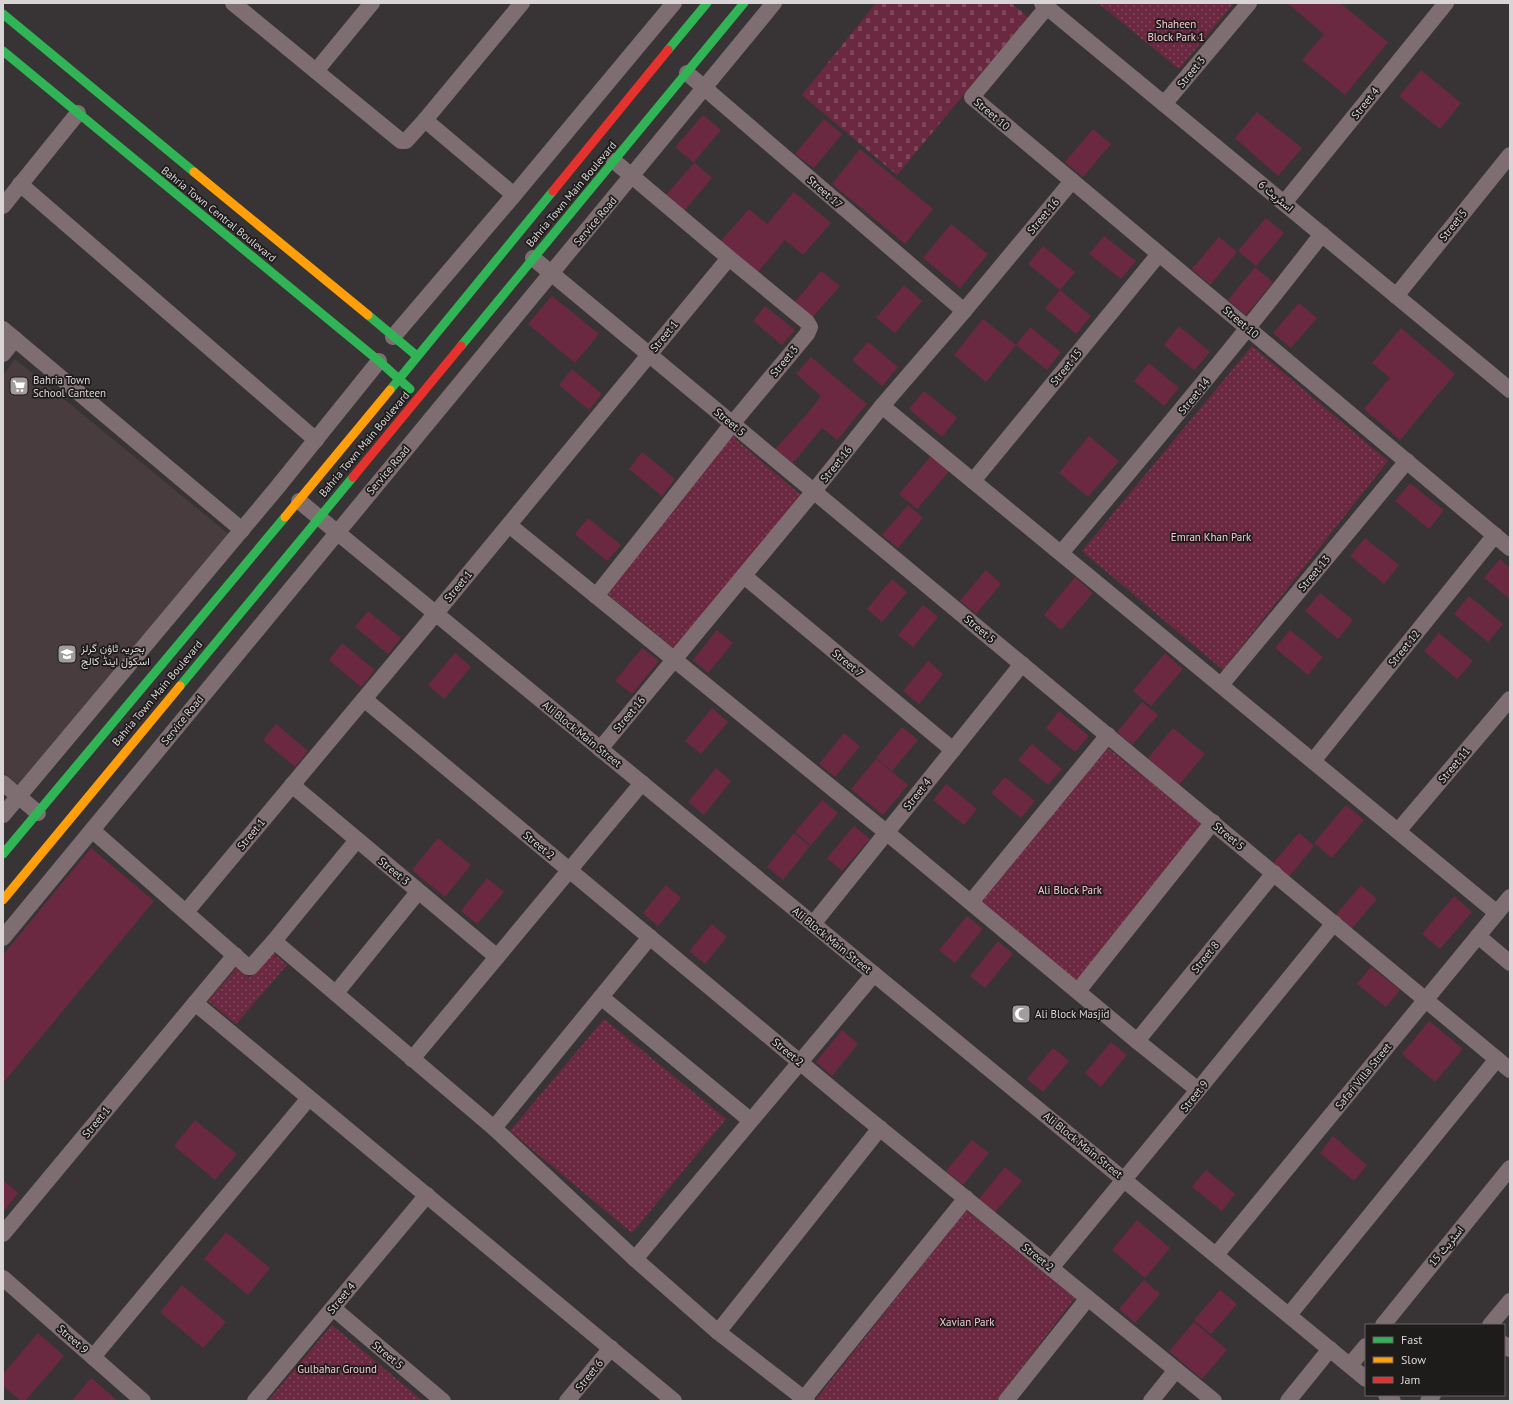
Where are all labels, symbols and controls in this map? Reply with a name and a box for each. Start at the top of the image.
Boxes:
park label: Shaheen Block Park 1 [1147,17,1205,44]
street label: Street 3 [1174,53,1208,91]
street label: Street 4 [1348,84,1382,122]
street label: Street 10 [971,95,1013,133]
street label: Bahria Town Main Boulevard [523,138,619,250]
street label: Bahria Town Central Boulevard [159,163,279,265]
street label: Street 17 [804,173,846,211]
street label: اسٹریٹ 6 [1255,177,1297,215]
street label: Service Road [570,193,620,248]
street label: Street 16 [1024,195,1062,237]
street label: Street 5 [1436,206,1470,244]
street label: Street 10 [1220,303,1262,341]
street label: Street 1 [647,317,681,355]
street label: Street 3 [767,342,801,380]
street label: Street 15 [1047,346,1085,388]
place label: Bahria Town School Canteen [33,373,106,400]
supermarket icon: Bahria Town School Canteen [8,375,30,397]
street label: Street 14 [1175,375,1213,417]
street label: Bahria Town Main Boulevard [316,388,412,500]
street label: Street 5 [711,405,749,439]
street label: Service Road [363,442,413,497]
street label: Street 16 [817,443,855,485]
park label: Emran Khan Park [1171,530,1252,544]
street label: Street 13 [1295,552,1333,594]
street label: Street 1 [441,567,475,605]
street label: Street 5 [961,612,999,646]
street label: Street 12 [1385,627,1423,669]
street label: Bahria Town Main Boulevard [109,637,205,749]
place label: بحریہ ٹاؤن گرلز اسکول اینڈ کالج [80,641,150,669]
school or university icon: بحریہ ٹاؤن گرلز اسکول اینڈ کالج [56,643,78,665]
street label: Street 7 [829,646,867,680]
street label: Service Road [158,692,206,748]
street label: Street 16 [610,693,648,735]
street label: Ali Block Main Street [539,698,625,770]
street label: Street 11 [1435,744,1473,786]
street label: Street 4 [900,775,934,813]
street label: Street 1 [234,815,268,853]
street label: Street 5 [1210,819,1248,853]
street label: Street 2 [520,828,558,862]
street label: Street 3 [375,854,413,888]
park label: Ali Block Park [1038,883,1103,897]
street label: Ali Block Main Street [789,904,875,976]
street label: Street 8 [1188,938,1222,976]
mosque icon: Ali Block Masjid [1010,1003,1032,1025]
place label: Ali Block Masjid [1035,1007,1110,1021]
street label: Street 2 [769,1035,807,1069]
street label: Safari Villa Street [1332,1040,1394,1112]
street label: Street 9 [1177,1077,1211,1115]
street label: Street 1 [79,1103,113,1141]
street label: Ali Block Main Street [1040,1109,1126,1181]
street label: اسٹریٹ 15 [1426,1223,1466,1269]
street label: Street 2 [1019,1240,1057,1274]
street label: Street 4 [324,1279,358,1317]
park label: Xavian Park [940,1315,995,1329]
street label: Street 9 [54,1322,92,1356]
legend [1365,1324,1505,1396]
text: Fast [1401,1332,1422,1347]
street label: Street 5 [369,1338,407,1372]
text: Slow [1401,1352,1426,1367]
street label: Street 6 [572,1356,606,1394]
park label: Gulbahar Ground [297,1362,377,1376]
text: Jam [1400,1372,1420,1387]

